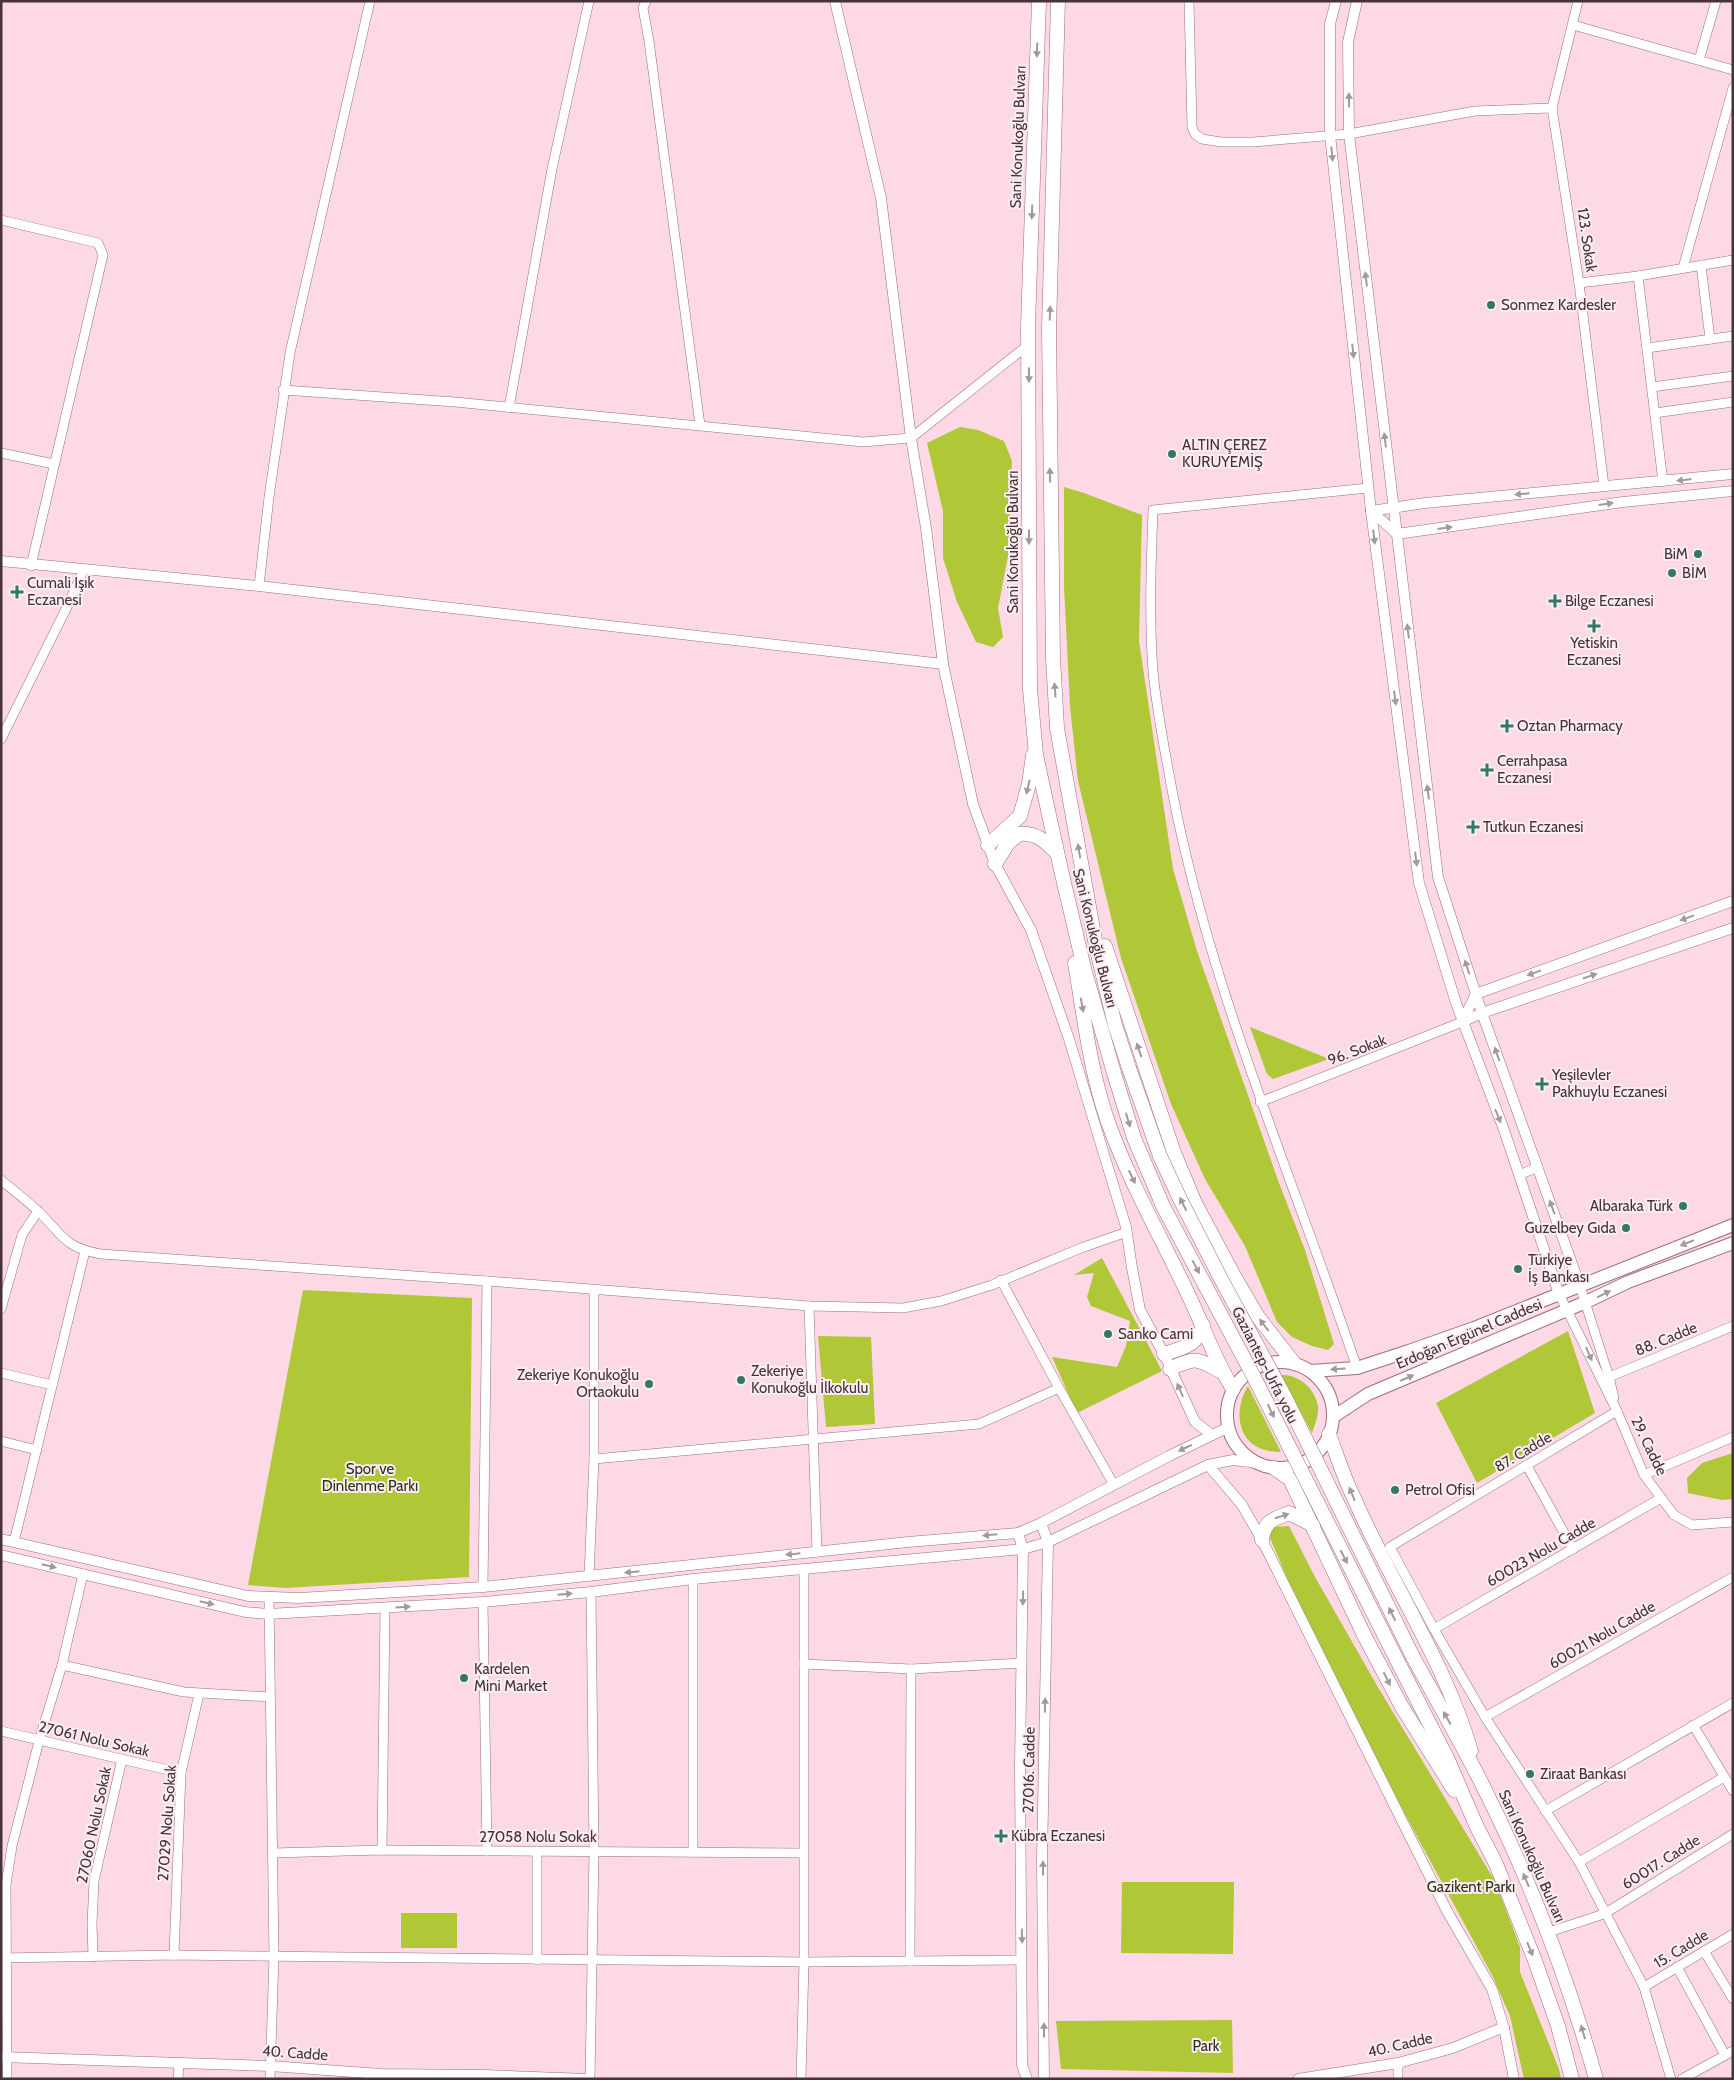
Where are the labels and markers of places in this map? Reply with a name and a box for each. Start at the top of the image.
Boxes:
place label: Sonmez Kardesler [1501,296,1616,314]
marker: Sonmez Kardesler [1485,299,1497,311]
place label: ALTIN ÇEREZ KURUYEMİŞ [1182,436,1267,471]
marker: ALTIN ÇEREZ KURUYEMİŞ [1166,448,1178,460]
place label: BiM [1664,545,1688,563]
marker: BiM [1692,548,1704,560]
place label: BİM [1682,563,1707,582]
marker: BİM [1666,567,1678,579]
place label: Cumali Işık Eczanesi [27,574,95,609]
marker: Cumali Işık Eczanesi [11,586,23,598]
place label: Bilge Eczanesi [1565,592,1654,610]
marker: Bilge Eczanesi [1549,595,1561,607]
marker: Yetiskin Eczanesi [1588,620,1600,632]
place label: Yetiskin Eczanesi [1567,634,1621,669]
place label: Oztan Pharmacy [1517,717,1623,735]
marker: Oztan Pharmacy [1501,720,1513,732]
place label: Cerrahpasa Eczanesi [1497,752,1568,787]
marker: Cerrahpasa Eczanesi [1481,764,1493,776]
place label: Tutkun Eczanesi [1483,818,1584,836]
marker: Tutkun Eczanesi [1467,821,1479,833]
place label: Yeşilevler Pakhuylu Eczanesi [1551,1066,1667,1101]
marker: Yeşilevler Pakhuylu Eczanesi [1536,1078,1548,1090]
place label: Albaraka Türk [1590,1197,1673,1215]
marker: Albaraka Türk [1677,1200,1689,1212]
place label: Guzelbey Gıda [1524,1219,1617,1237]
marker: Guzelbey Gıda [1620,1222,1632,1234]
place label: Türkiye İş Bankası [1528,1251,1589,1286]
marker: Türkiye İş Bankası [1512,1263,1524,1275]
place label: Sanko Cami [1118,1325,1193,1343]
marker: Sanko Cami [1102,1328,1114,1340]
place label: Zekeriye Konukoğlu İlkokulu [751,1362,868,1397]
place label: Zekeriye Konukoğlu Ortaokulu [517,1366,639,1401]
marker: Zekeriye Konukoğlu İlkokulu [735,1374,747,1386]
marker: Zekeriye Konukoğlu Ortaokulu [643,1378,655,1390]
place label: Petrol Ofisi [1405,1481,1475,1499]
marker: Petrol Ofisi [1389,1484,1401,1496]
place label: Kardelen Mini Market [474,1660,547,1695]
marker: Kardelen Mini Market [458,1672,470,1684]
place label: Ziraat Bankası [1540,1765,1626,1783]
marker: Ziraat Bankası [1524,1768,1536,1780]
place label: Kübra Eczanesi [1011,1827,1105,1845]
marker: Kübra Eczanesi [995,1830,1007,1842]

